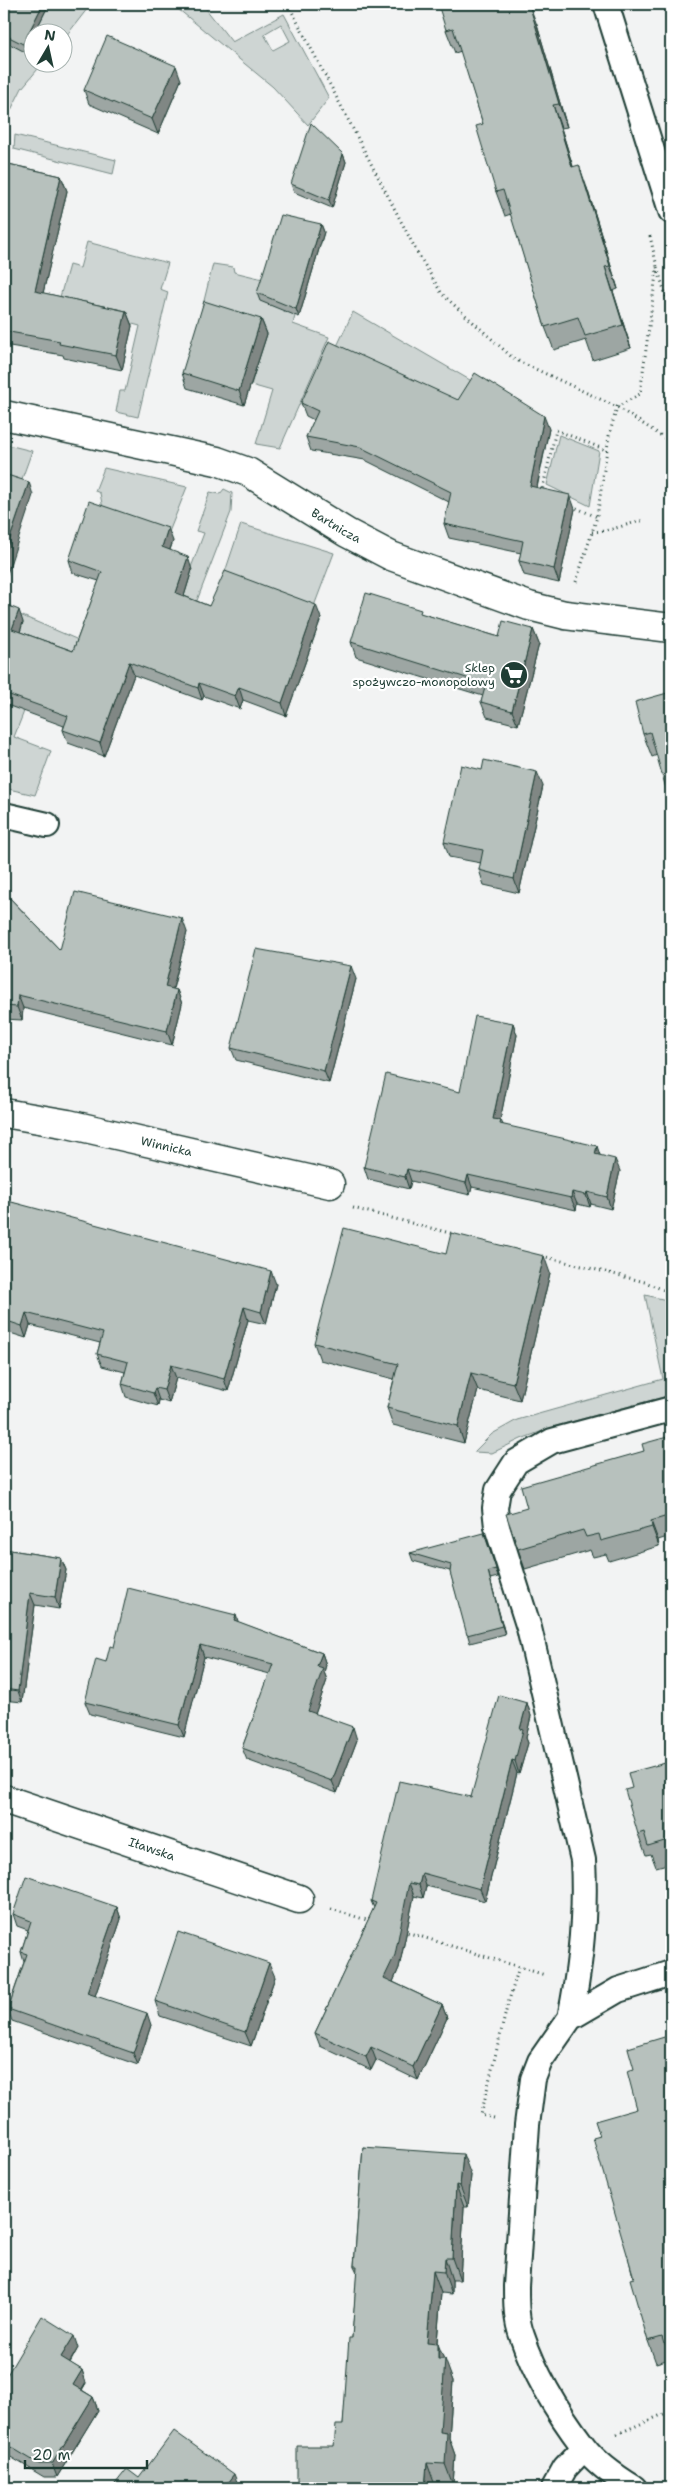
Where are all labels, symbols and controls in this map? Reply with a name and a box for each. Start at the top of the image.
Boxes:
north arrow [22,22,72,72]
text: N [43,25,57,45]
street label: Bartnicza [308,505,364,547]
place label: Sklep spożywczo-monopolowy [353,660,495,690]
supermarket icon: Sklep spożywczo-monopolowy [499,660,529,690]
street label: Winnicka [139,1133,194,1160]
street label: Iławska [127,1834,177,1865]
scale bar [25,2437,148,2469]
text: 20 m [32,2445,71,2465]

